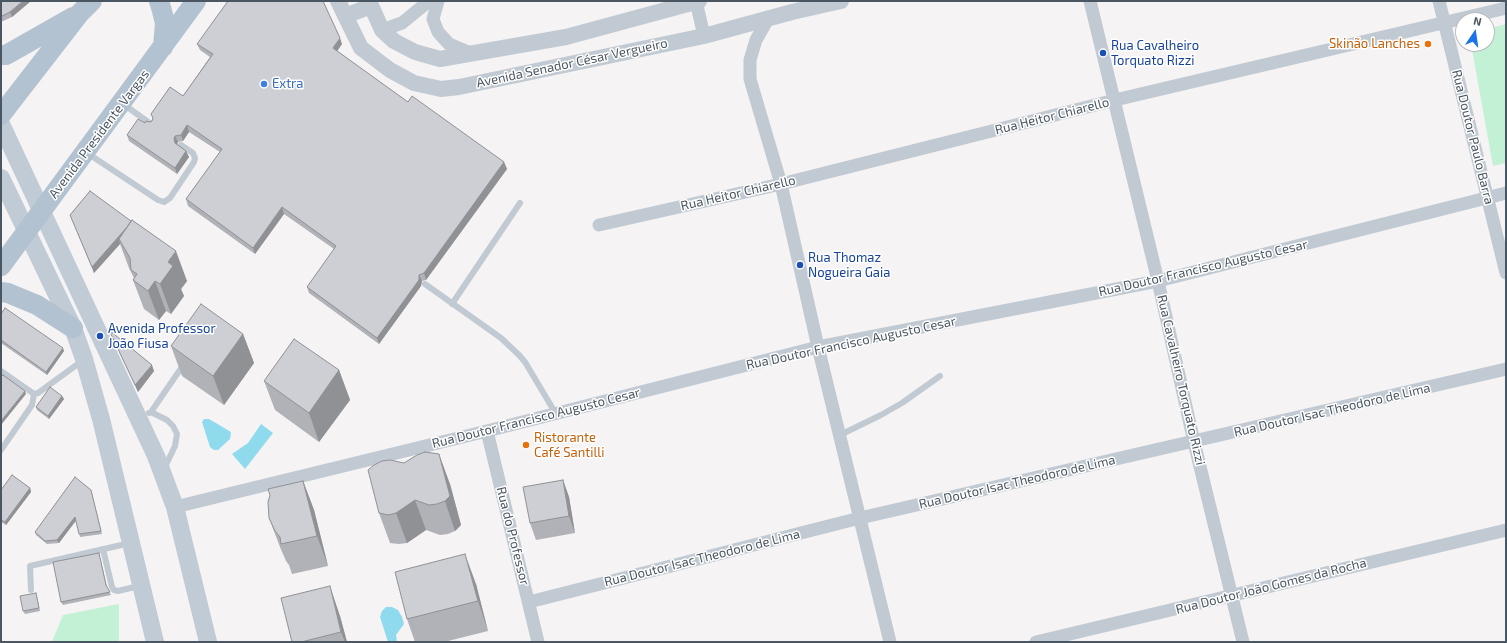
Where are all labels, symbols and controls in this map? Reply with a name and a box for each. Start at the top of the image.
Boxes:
north arrow [1455,12,1495,52]
text: N [1472,14,1483,28]
street label: Avenida Senador César Vergueiro [475,35,669,91]
place label: Skinão Lanches [1329,36,1420,52]
place label: Rua Cavalheiro Torquato Rizzi [1111,38,1199,69]
marker: Skinão Lanches [1423,39,1433,49]
marker: Rua Cavalheiro Torquato Rizzi [1098,48,1108,58]
street label: Avenida Presidente Vargas [46,67,152,201]
street label: Rua Doutor Paulo Barra [1449,68,1497,206]
place label: Extra [272,76,303,92]
marker: Extra [259,79,269,89]
street label: Rua Heitor Chiarello [993,94,1111,138]
street label: Rua Heitor Chiarello [679,172,797,214]
street label: Rua Doutor Francisco Augusto Cesar [1097,236,1309,300]
place label: Rua Thomaz Nogueira Gaia [808,250,890,281]
marker: Rua Thomaz Nogueira Gaia [795,260,805,270]
street label: Rua Cavalheiro Torquato Rizzi [1154,293,1208,467]
street label: Rua Doutor Francisco Augusto Cesar [745,313,957,373]
place label: Avenida Professor João Fiusa [108,321,216,352]
marker: Avenida Professor João Fiusa [95,331,105,341]
street label: Rua Doutor Isac Theodoro de Lima [1232,380,1432,440]
street label: Rua Doutor Francisco Augusto Cesar [430,385,642,451]
place label: Ristorante Café Santilli [534,430,604,461]
marker: Ristorante Café Santilli [521,440,531,450]
street label: Rua Doutor Isac Theodoro de Lima [917,452,1117,512]
street label: Rua do Professor [493,485,533,587]
street label: Rua Doutor Isac Theodoro de Lima [603,526,801,590]
street label: Rua Doutor João Gomes da Rocha [1174,555,1368,617]

